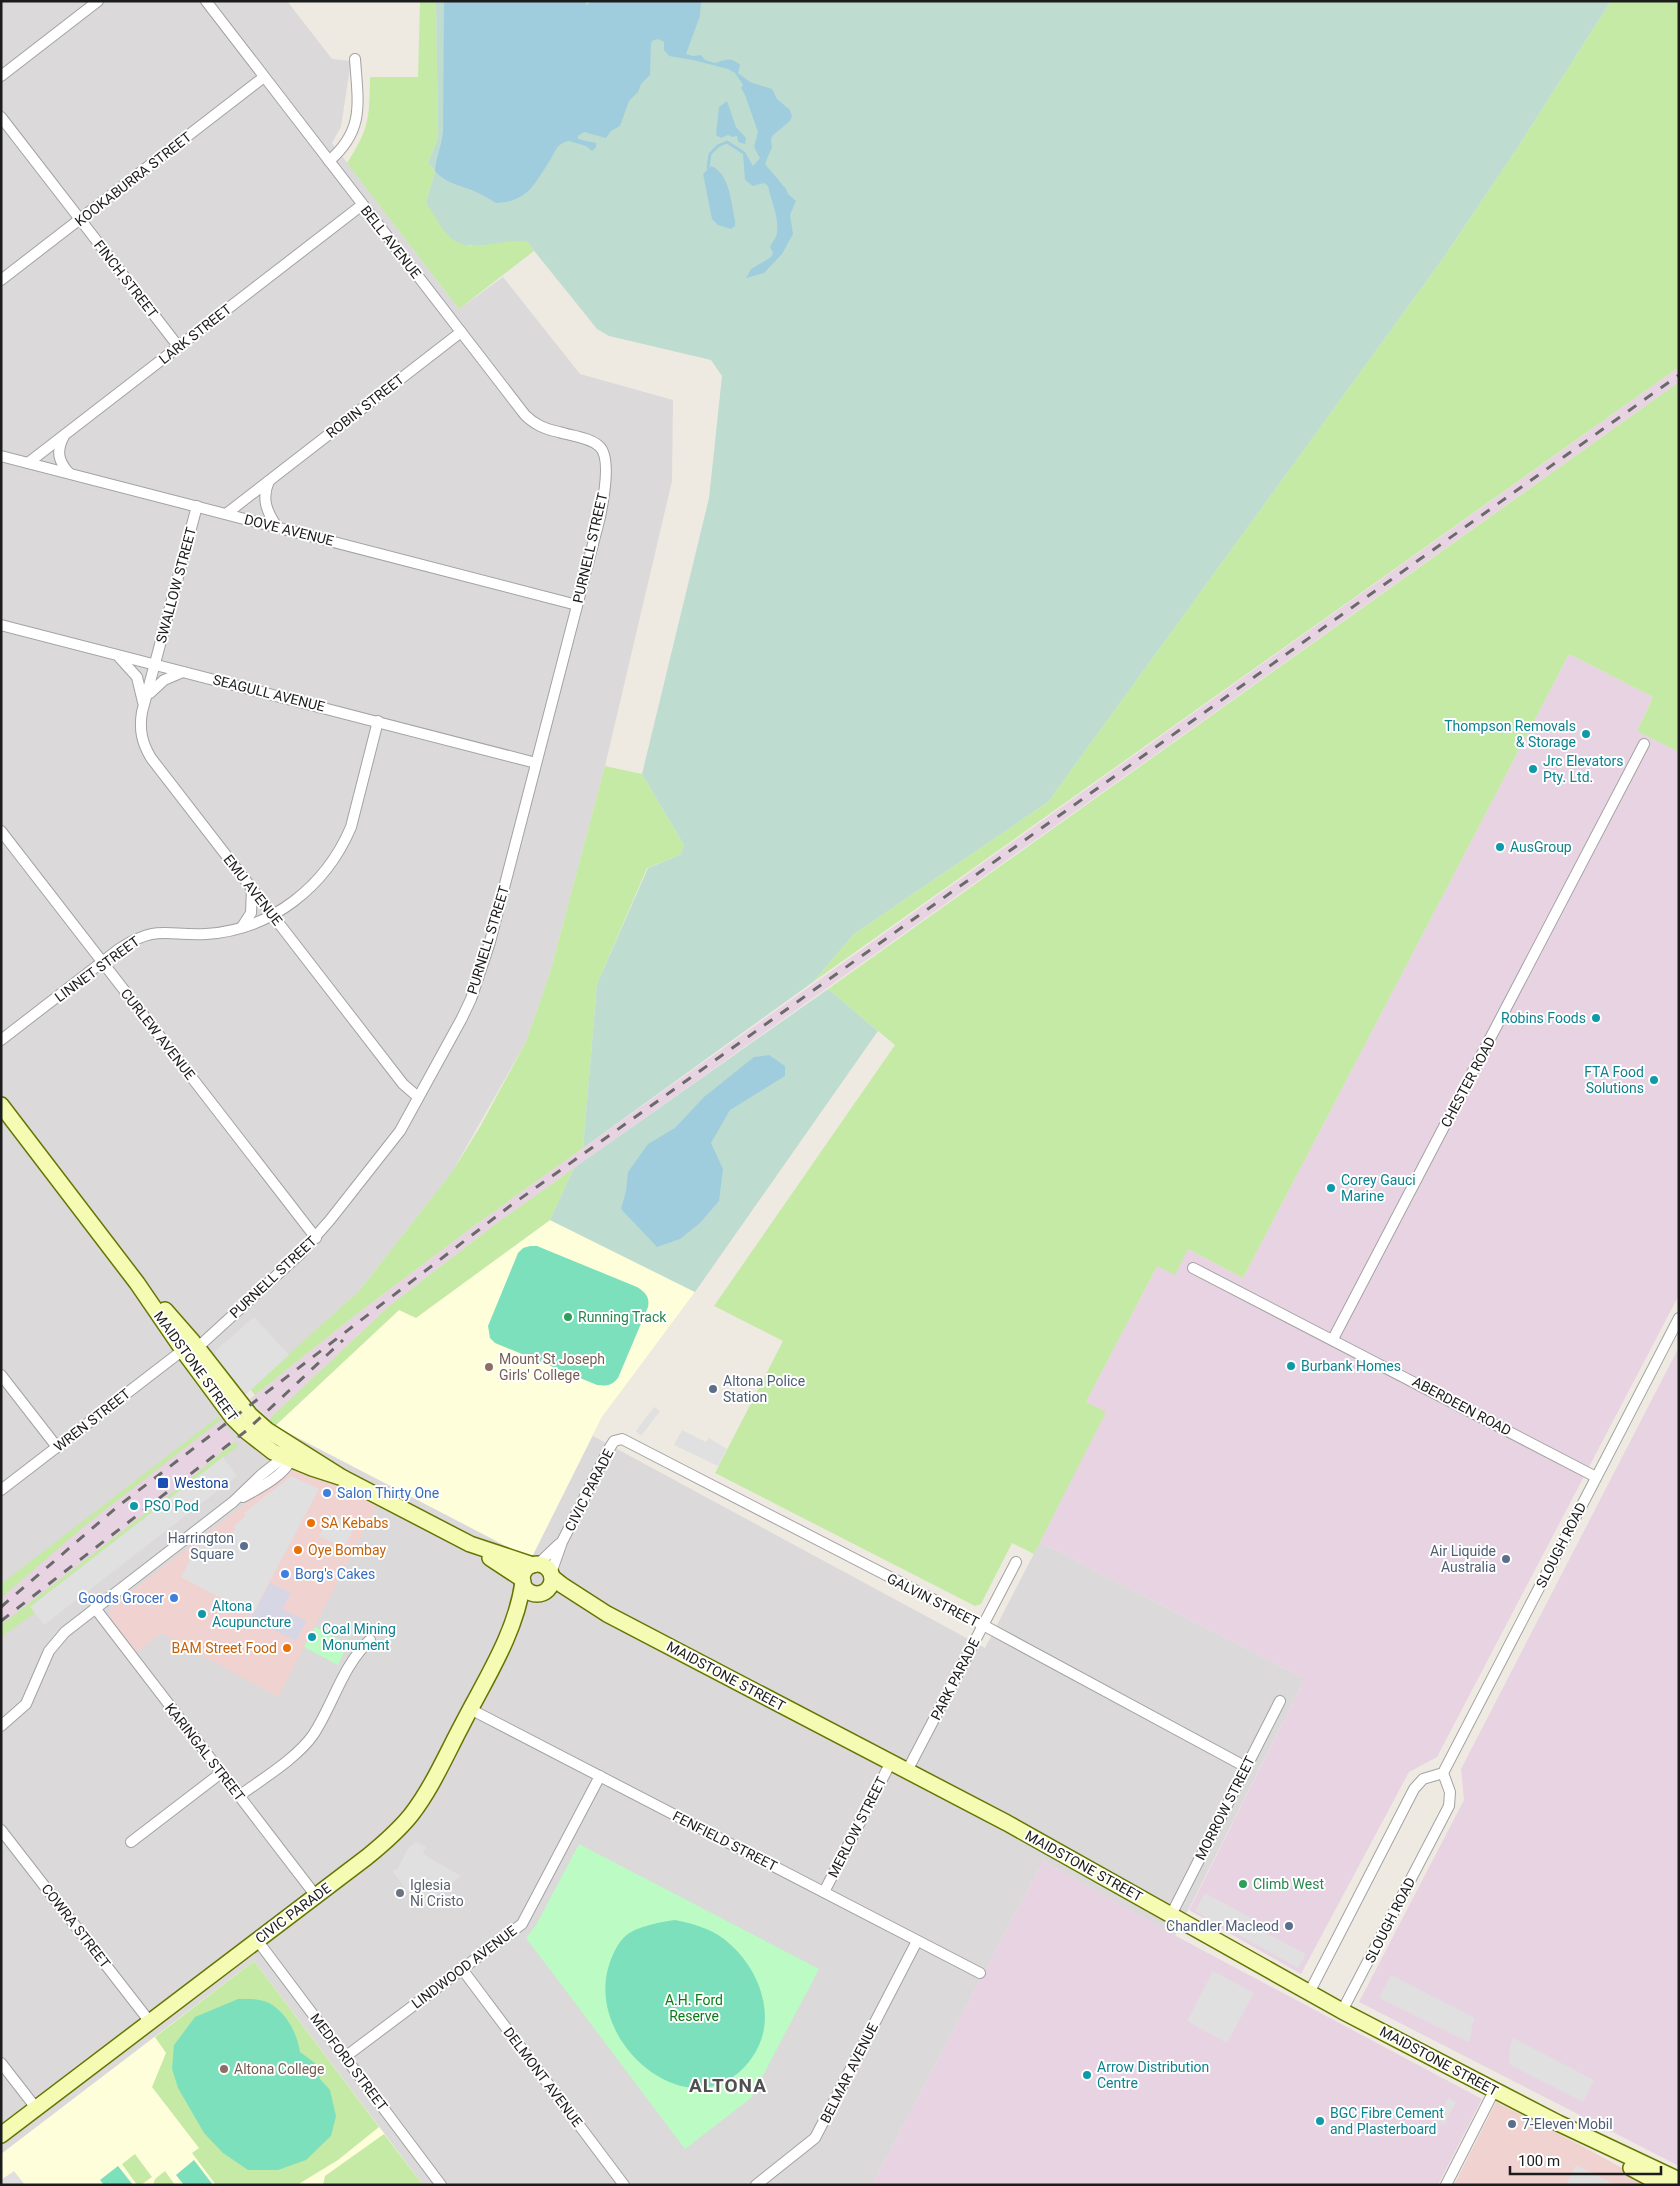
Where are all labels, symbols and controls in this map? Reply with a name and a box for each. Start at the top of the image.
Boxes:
street label: KOOKABURRA STREET [72,128,195,229]
street label: BELL AVENUE [358,203,424,281]
street label: FINCH STREET [91,237,162,321]
street label: LARK STREET [156,300,235,367]
street label: ROBIN STREET [323,370,407,441]
street label: PURNELL STREET [570,491,611,605]
street label: DOVE AVENUE [243,511,335,549]
street label: SWALLOW STREET [153,525,199,645]
street label: SEAGULL AVENUE [211,671,327,715]
place label: Thompson Removals & Storage [1444,718,1576,750]
marker: Thompson Removals & Storage [1580,728,1592,740]
place label: Jrc Elevators Pty. Ltd. [1543,753,1624,785]
marker: Jrc Elevators Pty. Ltd. [1527,763,1539,775]
place label: AusGroup [1510,839,1572,855]
marker: AusGroup [1494,841,1506,853]
street label: EMU AVENUE [220,852,286,929]
street label: PURNELL STREET [464,883,512,996]
street label: LINNET STREET [52,933,143,1005]
street label: CURLEW AVENUE [118,985,198,1083]
place label: Robins Foods [1501,1010,1586,1026]
marker: Robins Foods [1590,1012,1602,1024]
street label: CHESTER ROAD [1437,1034,1499,1130]
place label: FTA Food Solutions [1584,1064,1644,1096]
marker: FTA Food Solutions [1648,1074,1660,1086]
place label: Corey Gauci Marine [1341,1172,1416,1204]
marker: Corey Gauci Marine [1325,1182,1337,1194]
street label: PURNELL STREET [226,1232,320,1321]
street label: MAIDSTONE STREET [151,1308,242,1424]
place label: Running Track [578,1309,667,1325]
marker: Running Track [562,1311,574,1323]
place label: Mount St Joseph Girls' College [499,1351,605,1383]
place label: Burbank Homes [1301,1358,1401,1374]
marker: Burbank Homes [1285,1360,1297,1372]
marker: Mount St Joseph Girls' College [483,1361,495,1373]
place label: Altona Police Station [723,1373,805,1405]
street label: ABERDEEN ROAD [1410,1373,1514,1439]
marker: Altona Police Station [707,1383,719,1395]
street label: WREN STREET [51,1385,134,1455]
street label: CIVIC PARADE [561,1446,617,1534]
place label: Westona [174,1475,229,1491]
marker: Westona [156,1476,170,1490]
place label: Salon Thirty One [337,1485,439,1501]
marker: Salon Thirty One [321,1487,333,1499]
place label: PSO Pod [144,1498,199,1514]
marker: PSO Pod [128,1500,140,1512]
street label: SLOUGH ROAD [1533,1500,1589,1590]
place label: SA Kebabs [321,1515,389,1531]
marker: SA Kebabs [305,1517,317,1529]
place label: Harrington Square [168,1530,234,1562]
marker: Harrington Square [238,1540,250,1552]
place label: Oye Bombay [308,1542,386,1558]
place label: Air Liquide Australia [1430,1543,1496,1575]
marker: Oye Bombay [292,1544,304,1556]
marker: Air Liquide Australia [1500,1553,1512,1565]
place label: Borg's Cakes [295,1566,375,1582]
marker: Borg's Cakes [279,1568,291,1580]
street label: GALVIN STREET [884,1570,982,1630]
place label: Goods Grocer [78,1590,164,1606]
marker: Goods Grocer [168,1592,180,1604]
place label: Altona Acupuncture [212,1598,291,1630]
marker: Altona Acupuncture [196,1608,208,1620]
place label: Coal Mining Monument [322,1621,396,1653]
marker: Coal Mining Monument [306,1631,318,1643]
street label: PARK PARADE [927,1635,983,1723]
street label: MAIDSTONE STREET [664,1638,788,1714]
place label: BAM Street Food [172,1640,277,1656]
marker: BAM Street Food [281,1642,293,1654]
street label: KARINGAL STREET [162,1700,249,1805]
street label: MORROW STREET [1192,1753,1258,1863]
street label: MERLOW STREET [825,1773,890,1880]
street label: FENFIELD STREET [670,1808,780,1875]
street label: MAIDSTONE STREET [1023,1827,1146,1905]
street label: SLOUGH ROAD [1362,1875,1418,1965]
place label: Climb West [1253,1876,1324,1892]
place label: Iglesia Ni Cristo [410,1877,464,1909]
marker: Climb West [1237,1878,1249,1890]
street label: CIVIC PARADE [252,1879,334,1947]
street label: COWRA STREET [38,1881,114,1972]
marker: Iglesia Ni Cristo [394,1887,406,1899]
place label: Chandler Macleod [1166,1918,1279,1934]
marker: Chandler Macleod [1283,1920,1295,1932]
street label: LINDWOOD AVENUE [408,1922,520,2012]
park label: A.H. Ford Reserve [665,1992,723,2024]
street label: MEDFORD STREET [307,2010,391,2114]
street label: BELMAR AVENUE [817,2020,881,2126]
street label: MAIDSTONE STREET [1377,2023,1501,2099]
street label: DELMONT AVENUE [500,2024,586,2130]
place label: Arrow Distribution Centre [1097,2059,1209,2091]
place label: Altona College [234,2061,324,2077]
marker: Altona College [218,2063,230,2075]
marker: Arrow Distribution Centre [1081,2069,1093,2081]
district label: ALTONA [689,2074,767,2097]
place label: BGC Fibre Cement and Plasterboard [1330,2105,1444,2137]
marker: BGC Fibre Cement and Plasterboard [1314,2115,1326,2127]
place label: 7-Eleven Mobil [1522,2116,1613,2132]
marker: 7-Eleven Mobil [1506,2118,1518,2130]
scale bar [1510,2144,1661,2176]
text: 100 m [1518,2152,1560,2170]

